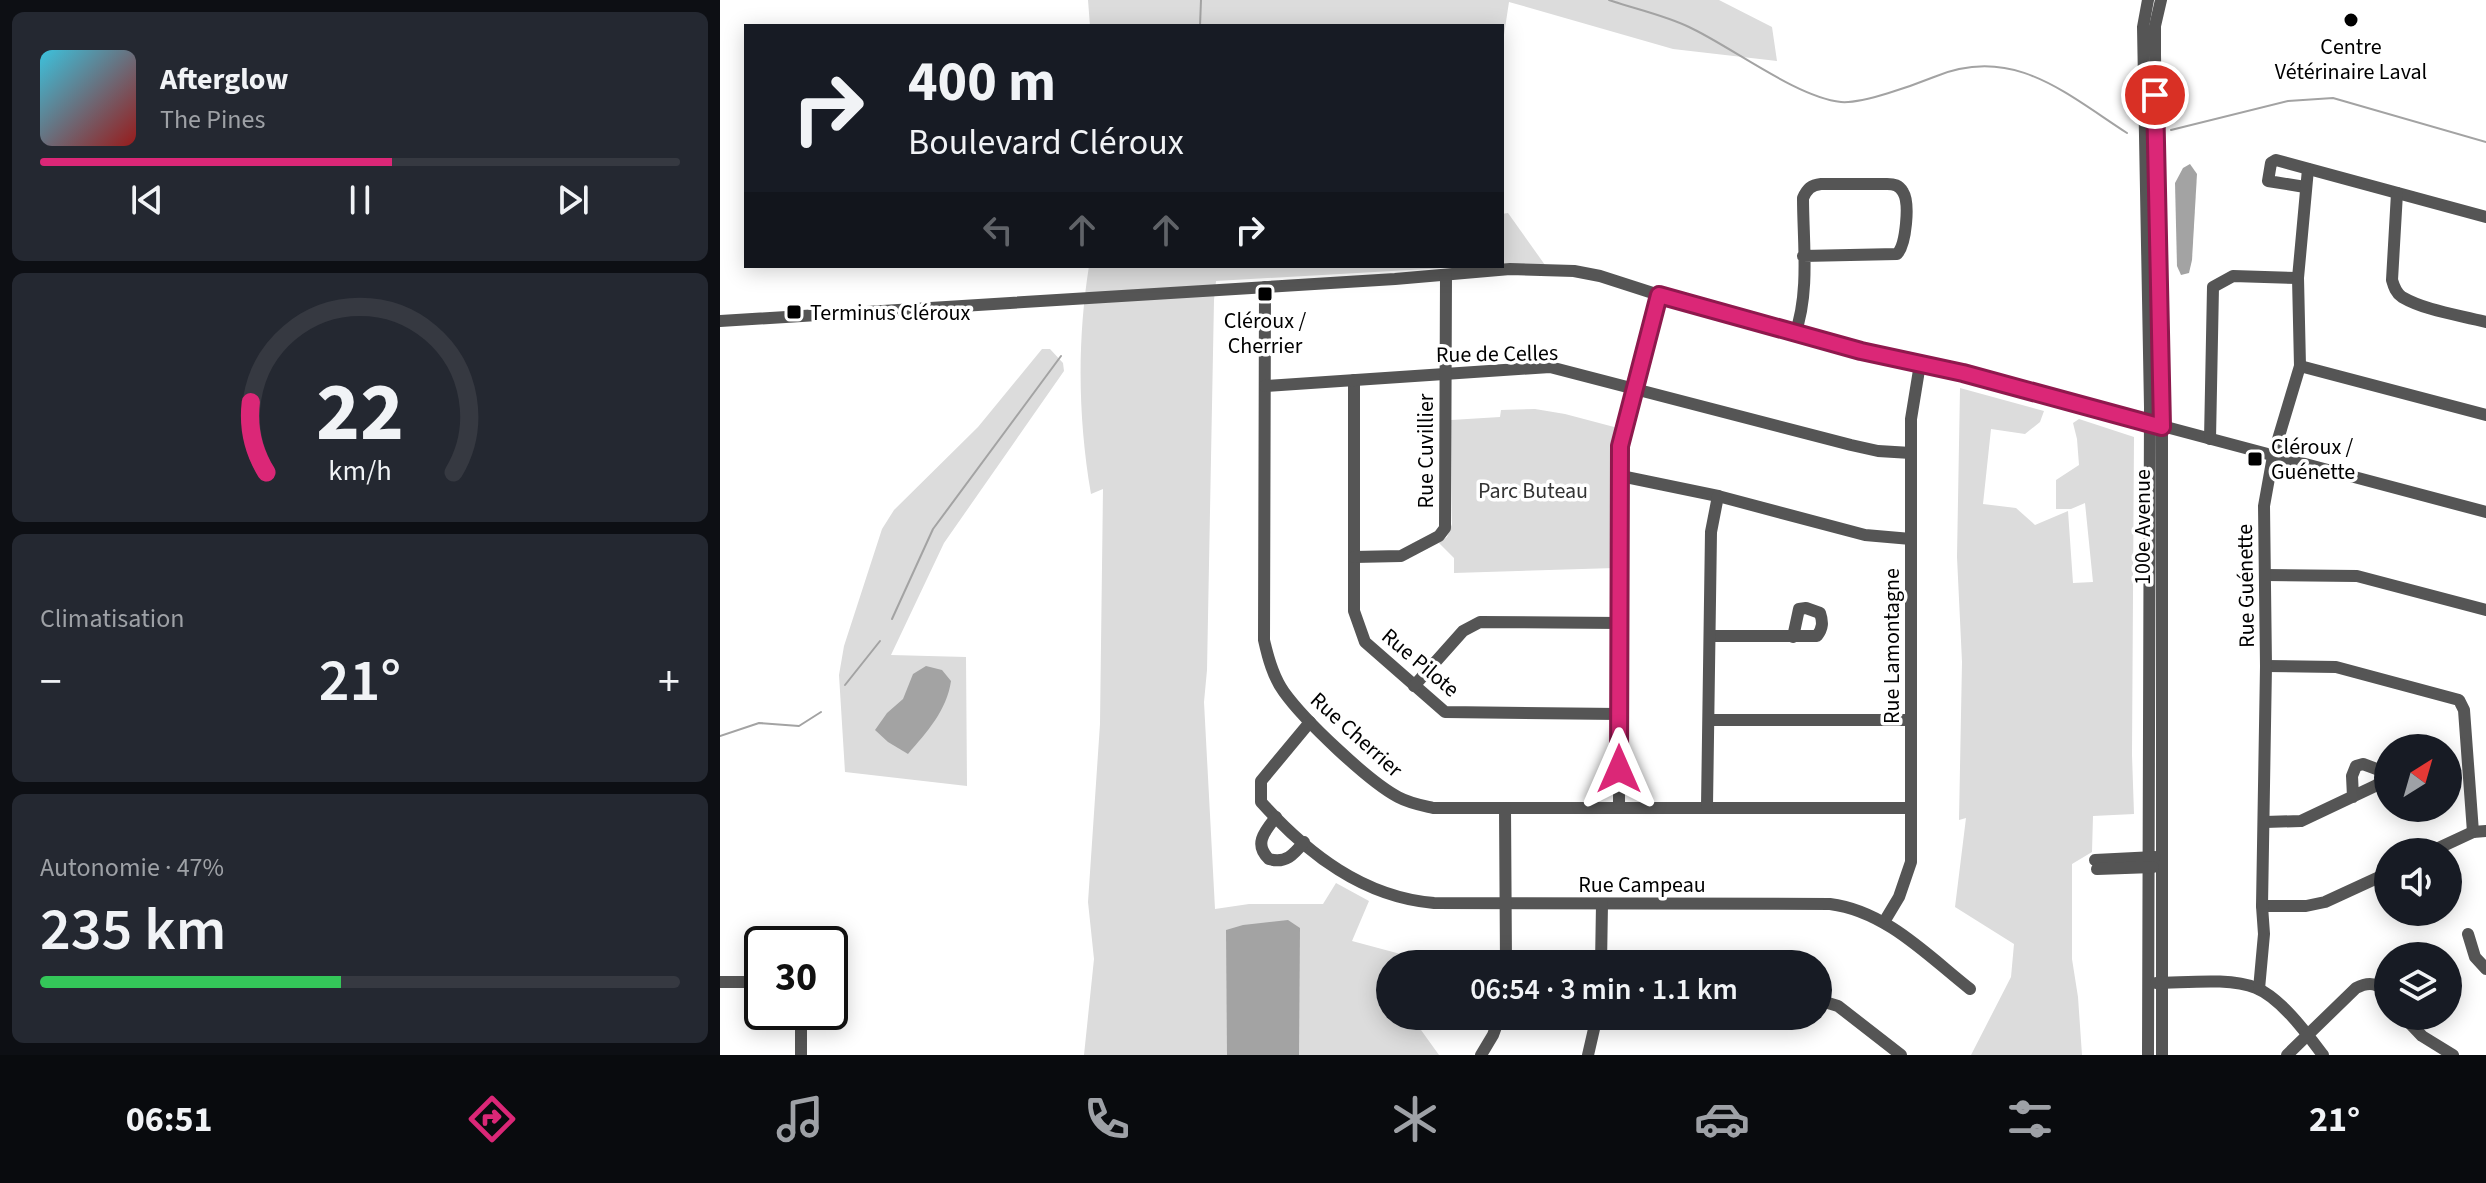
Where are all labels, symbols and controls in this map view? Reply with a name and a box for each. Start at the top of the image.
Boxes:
marker: Centre Vétérinaire Laval [2342,11,2360,29]
place label: Centre Vétérinaire Laval [2275,31,2427,88]
text: 400 m [908,43,1056,122]
icon: right [776,56,880,160]
text: Afterglow [160,58,288,101]
pin [2121,61,2189,129]
icon: arrive [2133,73,2177,117]
text: The Pines [160,101,265,138]
text: Boulevard Cléroux [908,117,1184,168]
icon: previous [125,178,169,222]
icon: pause [338,178,382,222]
icon: next [551,178,595,222]
icon: left [976,208,1020,252]
icon: ahead [1060,208,1104,252]
icon: ahead [1144,208,1188,252]
icon: right [1228,208,1272,252]
marker: Cléroux / Cherrier [1256,285,1274,303]
place label: Terminus Cléroux [810,297,971,329]
marker: Terminus Cléroux [785,303,803,321]
place label: Cléroux / Cherrier [1224,305,1306,362]
street label: Rue de Celles [1436,337,1558,371]
text: 22 [316,354,404,472]
street label: Rue Cuvillier [1410,393,1442,508]
place label: Cléroux / Guénette [2271,431,2355,488]
marker: Cléroux / Guénette [2246,450,2264,468]
text: km/h [328,451,392,491]
street label: 100e Avenue [2127,469,2159,585]
park label: Parc Buteau [1478,475,1588,507]
street label: Rue Guénette [2229,524,2263,648]
street label: Rue Lamontagne [1876,568,1908,724]
text: Climatisation [40,600,185,637]
street label: Rue Pilote [1374,621,1466,705]
text: 21° [319,639,401,724]
text: − [40,651,62,714]
text: + [658,651,680,714]
street label: Rue Cherrier [1303,685,1410,785]
position arrow [1577,727,1661,811]
north arrow [2374,734,2462,822]
map controls [2374,734,2462,1030]
button: sound [2374,838,2462,926]
text: Autonomie · 47% [40,849,224,886]
street label: Rue Campeau [1578,869,1706,901]
text: 235 km [40,888,226,973]
speed limit sign: 30 [744,926,848,1030]
button: layers [2374,942,2462,1030]
text: 06:54 · 3 min · 1.1 km [1470,968,1738,1011]
icon: directions [464,1091,520,1147]
icon: music [772,1091,828,1147]
icon: phone [1079,1091,1135,1147]
icon: climate [1387,1091,1443,1147]
icon: car [1694,1091,1750,1147]
icon: filters [2002,1091,2058,1147]
text: 06:51 [126,1094,213,1145]
text: 21° [2309,1094,2360,1145]

